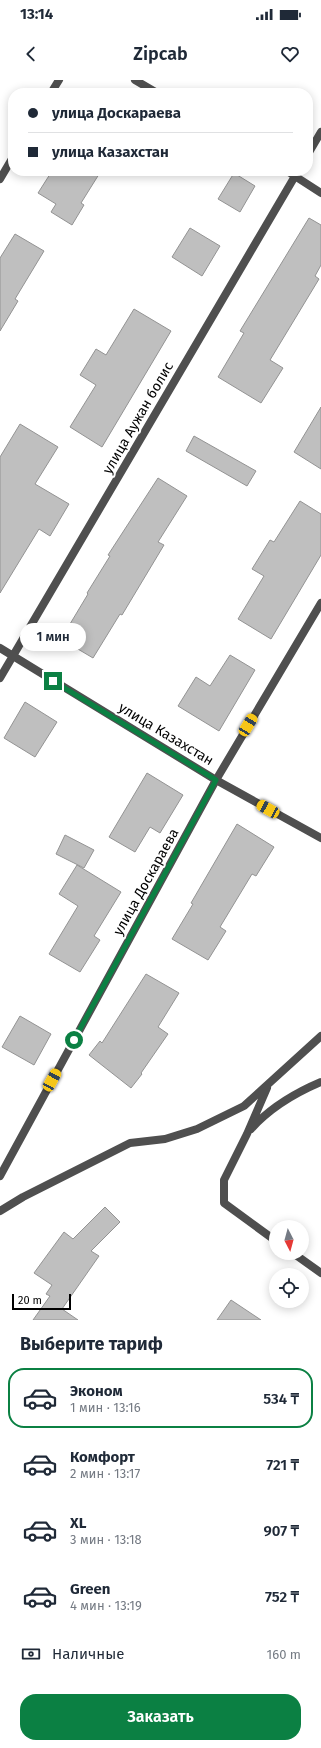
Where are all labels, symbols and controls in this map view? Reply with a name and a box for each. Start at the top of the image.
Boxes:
text: 13:14 [20,5,53,23]
icon: back [20,43,42,65]
text: Zipcab [133,43,188,65]
icon: heart [279,43,301,65]
text: улица Доскараева [52,104,181,122]
text: улица Казахстан [52,143,169,161]
street label: улица Аужан болис [99,359,177,477]
callout: 1 мин [20,623,86,651]
text: 1 мин [36,629,70,644]
route end [44,672,62,690]
street label: улица Казахстан [115,699,217,769]
car [237,712,259,738]
car [255,798,281,820]
street label: улица Доскараева [110,826,182,938]
route start [65,1031,83,1049]
car [41,1067,63,1093]
north arrow [269,1220,309,1260]
map controls [269,1220,309,1308]
button: locate [269,1268,309,1308]
scale bar [12,1292,71,1311]
text: 20 m [18,1294,42,1307]
text: Выберите тариф [20,1333,163,1355]
icon: car [22,1380,58,1416]
text: Эконом [70,1382,123,1400]
text: 534 ₸ [263,1390,299,1408]
text: 1 мин · 13:16 [70,1400,141,1415]
icon: car [22,1446,58,1482]
text: Комфорт [70,1448,135,1466]
text: 721 ₸ [266,1456,299,1474]
text: 2 мин · 13:17 [70,1466,140,1481]
icon: car [22,1512,58,1548]
text: XL [70,1514,86,1532]
text: 907 ₸ [264,1522,299,1540]
text: 3 мин · 13:18 [70,1532,142,1547]
icon: car [22,1578,58,1614]
text: Green [70,1580,110,1598]
text: 752 ₸ [265,1588,299,1606]
text: 4 мин · 13:19 [70,1598,142,1613]
icon: cash [20,1643,42,1665]
text: Наличные [52,1645,124,1663]
text: 160 m [267,1647,301,1662]
button: Заказать [20,1694,301,1740]

